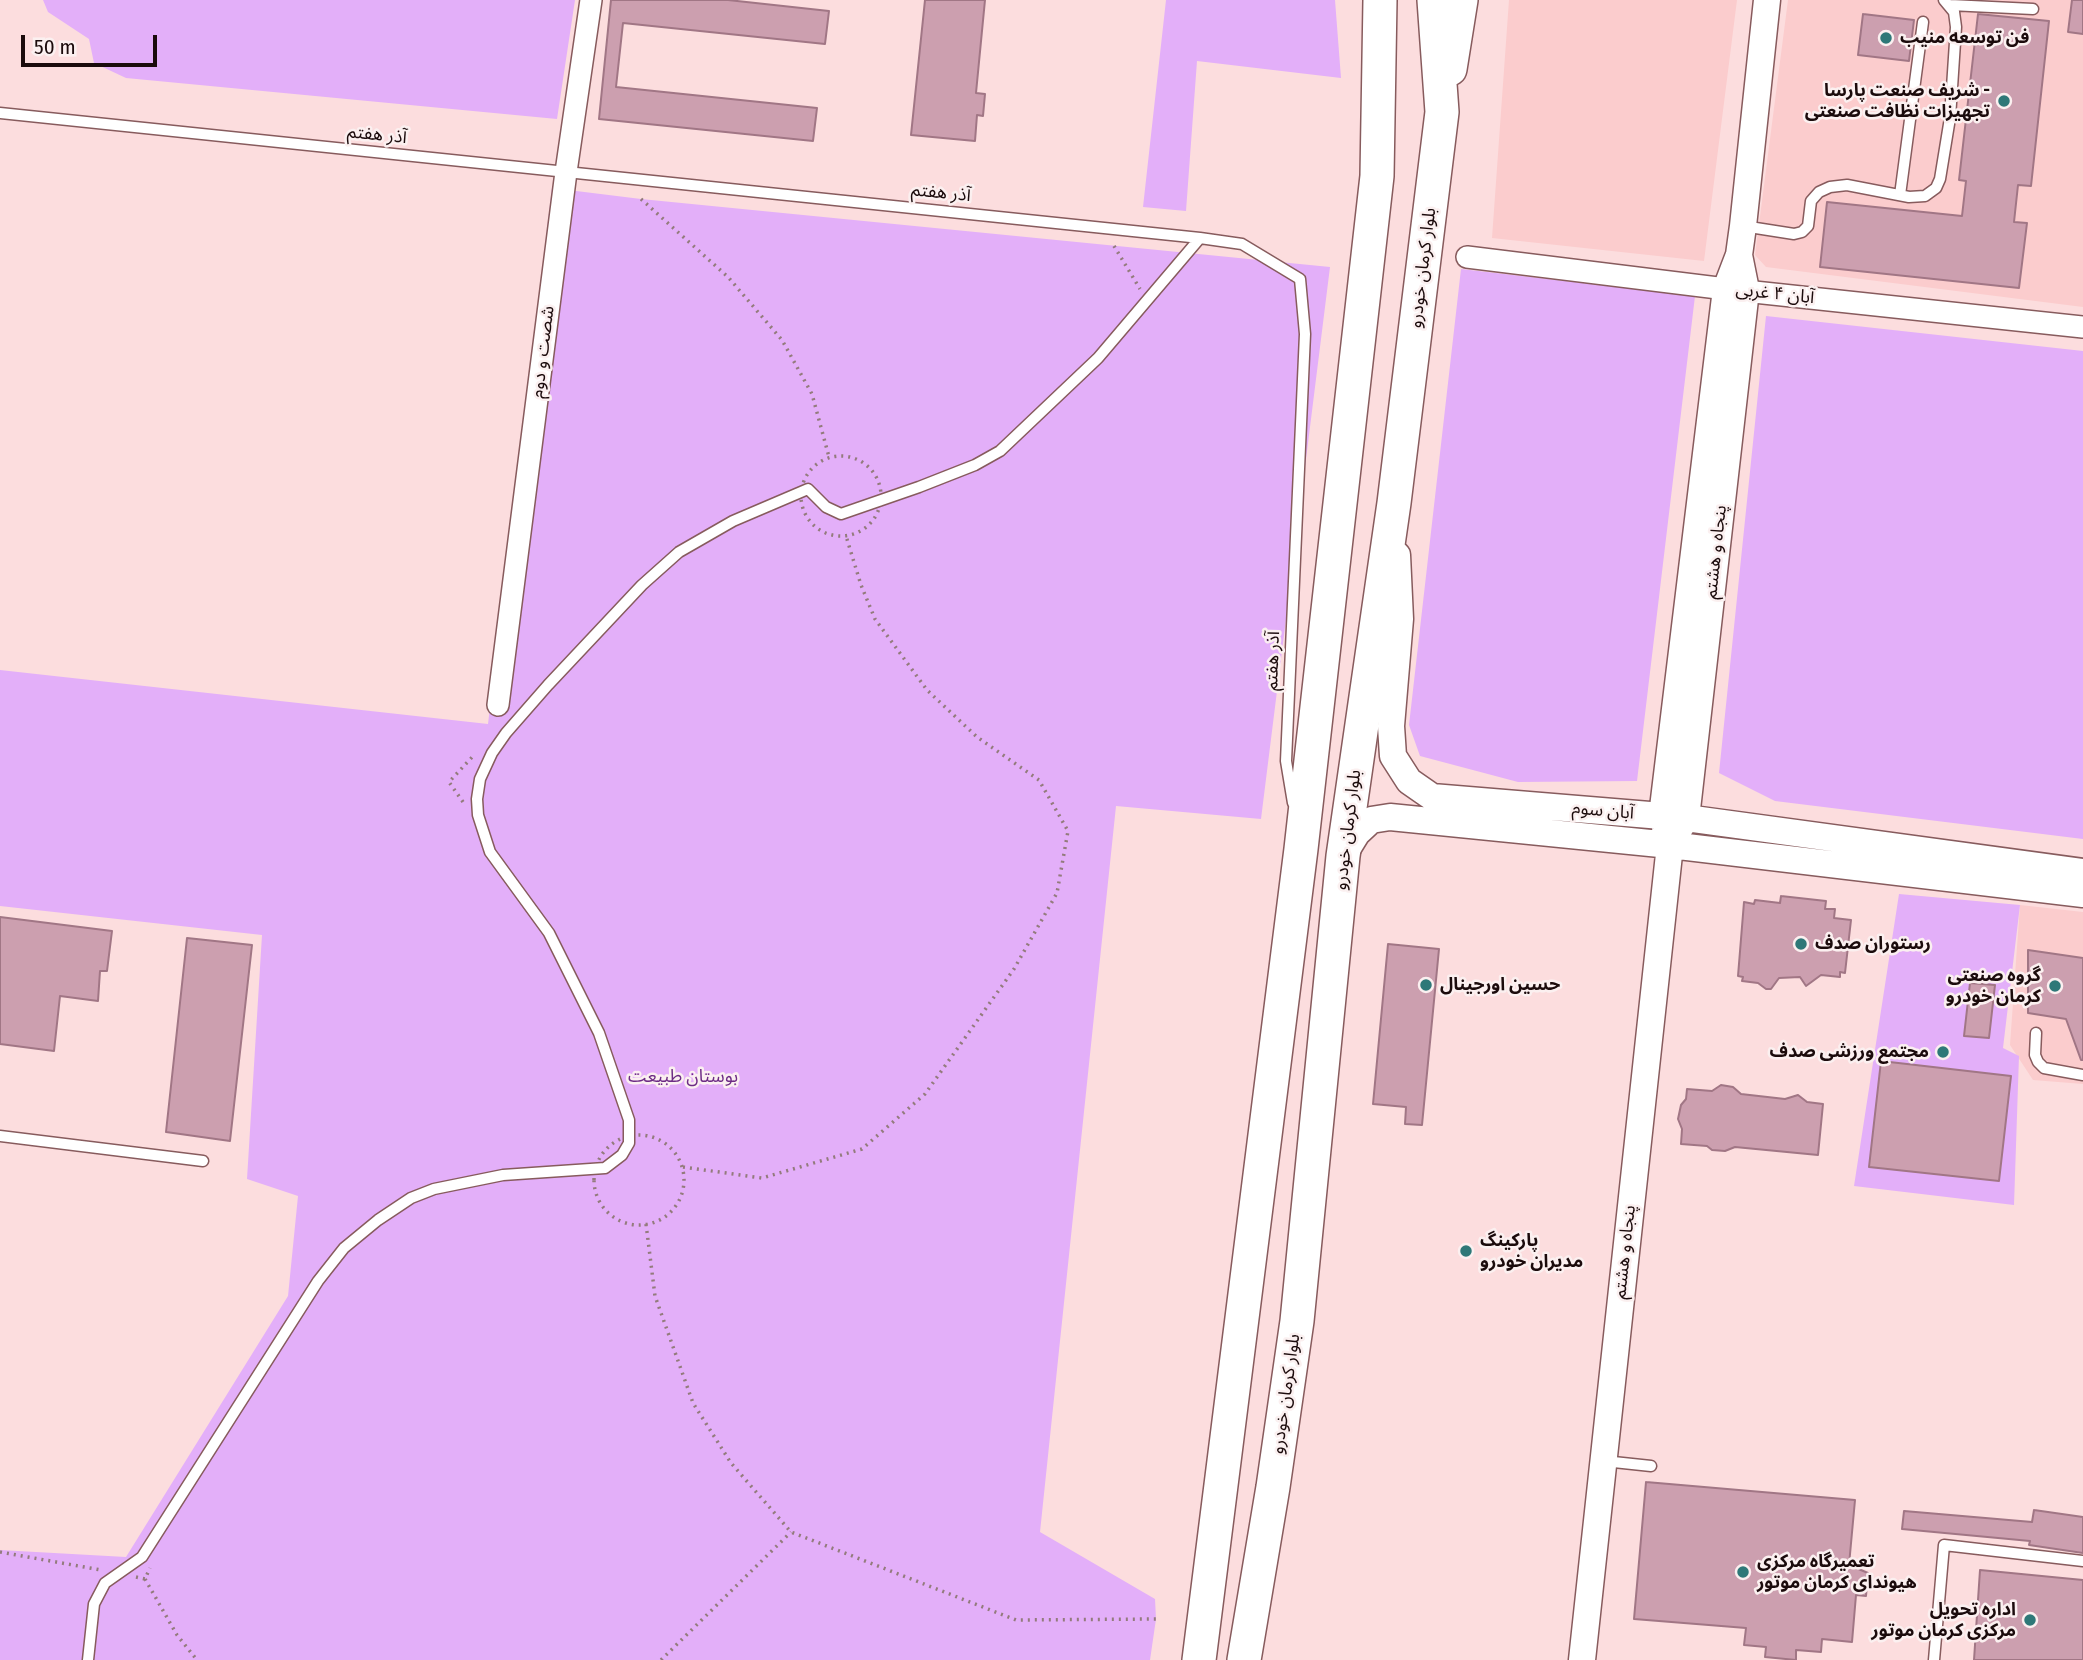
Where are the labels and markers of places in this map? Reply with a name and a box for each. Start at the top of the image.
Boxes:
place label: فن توسعه منیب [1900,27,2029,49]
marker: فن توسعه منیب [1878,30,1894,46]
place label: شریف صنعت پارسا - تجهیزات نظافت صنعتی [1805,80,1990,122]
marker: شریف صنعت پارسا - تجهیزات نظافت صنعتی [1996,93,2012,109]
place label: رستوران صدف [1815,933,1931,955]
marker: رستوران صدف [1793,936,1809,952]
place label: گروه صنعتی کرمان خودرو [1946,965,2041,1007]
place label: حسین اورجینال [1440,974,1560,996]
marker: حسین اورجینال [1418,977,1434,993]
marker: گروه صنعتی کرمان خودرو [2047,978,2063,994]
place label: مجتمع ورزشی صدف [1770,1041,1929,1063]
marker: مجتمع ورزشی صدف [1935,1044,1951,1060]
place label: پارکینگ مدیران خودرو [1480,1230,1583,1272]
marker: پارکینگ مدیران خودرو [1458,1243,1474,1259]
place label: تعمیرگاه مرکزی هیوندای کرمان موتور [1757,1551,1917,1594]
marker: تعمیرگاه مرکزی هیوندای کرمان موتور [1735,1564,1751,1580]
place label: اداره تحویل مرکزی کرمان موتور [1871,1599,2016,1642]
marker: اداره تحویل مرکزی کرمان موتور [2022,1612,2038,1628]

